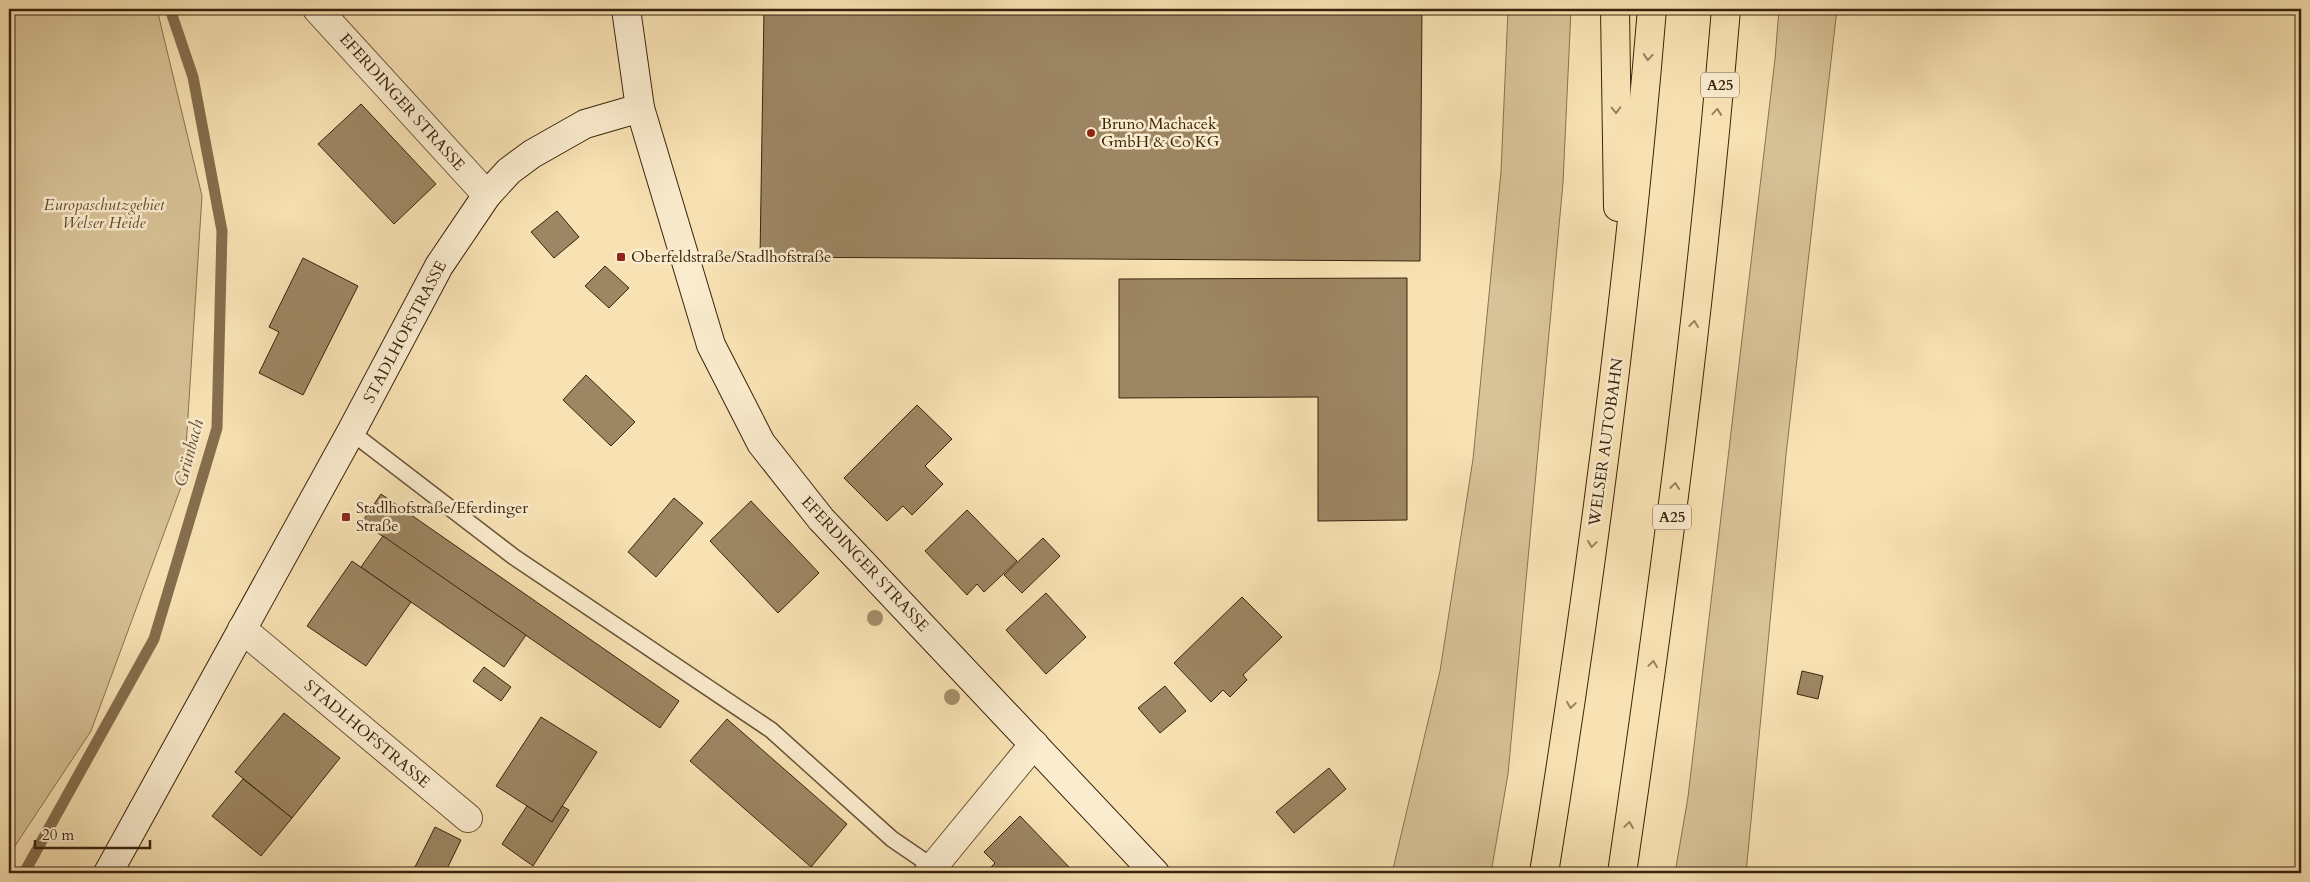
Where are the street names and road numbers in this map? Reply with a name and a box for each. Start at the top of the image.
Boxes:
street label: EFERDINGER STRASSE [334,28,470,176]
road number: A25 [1701,72,1739,98]
street label: STADLHOFSTRASSE [358,257,452,407]
street label: WELSER AUTOBAHN [1583,356,1629,529]
street label: EFERDINGER STRASSE [796,491,934,637]
road number: A25 [1653,504,1691,530]
street label: STADLHOFSTRASSE [299,675,435,793]

